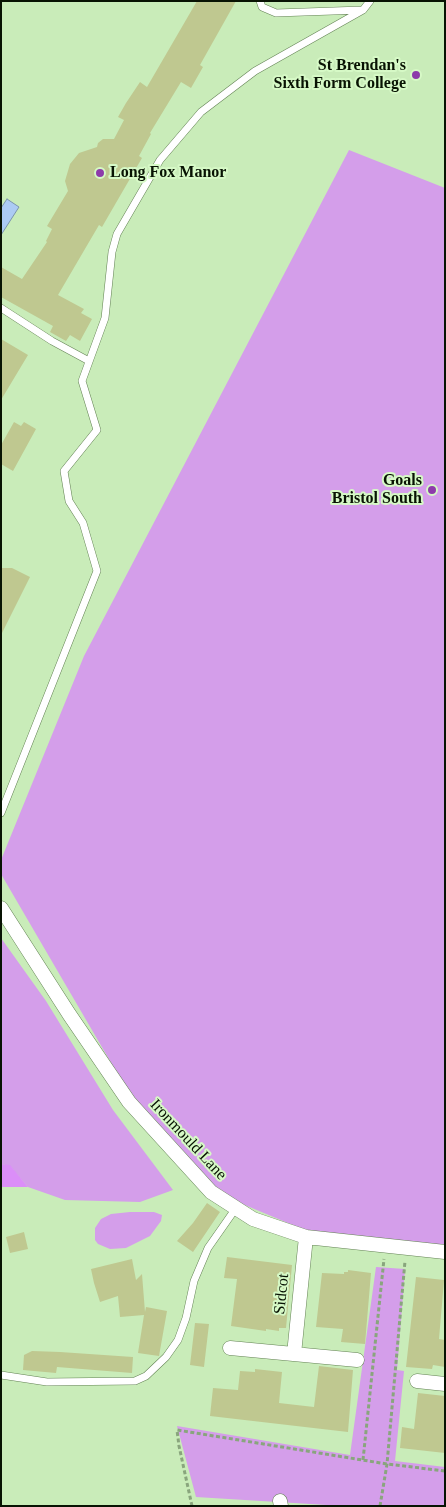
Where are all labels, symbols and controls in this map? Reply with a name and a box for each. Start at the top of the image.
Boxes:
place label: St Brendan's Sixth Form College [274,56,406,94]
marker: St Brendan's Sixth Form College [410,69,422,81]
place label: Long Fox Manor [110,163,226,183]
marker: Long Fox Manor [94,167,106,179]
place label: Goals Bristol South [332,471,422,509]
marker: Goals Bristol South [426,484,438,496]
street label: Ironmould Lane [146,1096,230,1184]
street label: Sidcot [270,1273,294,1315]

